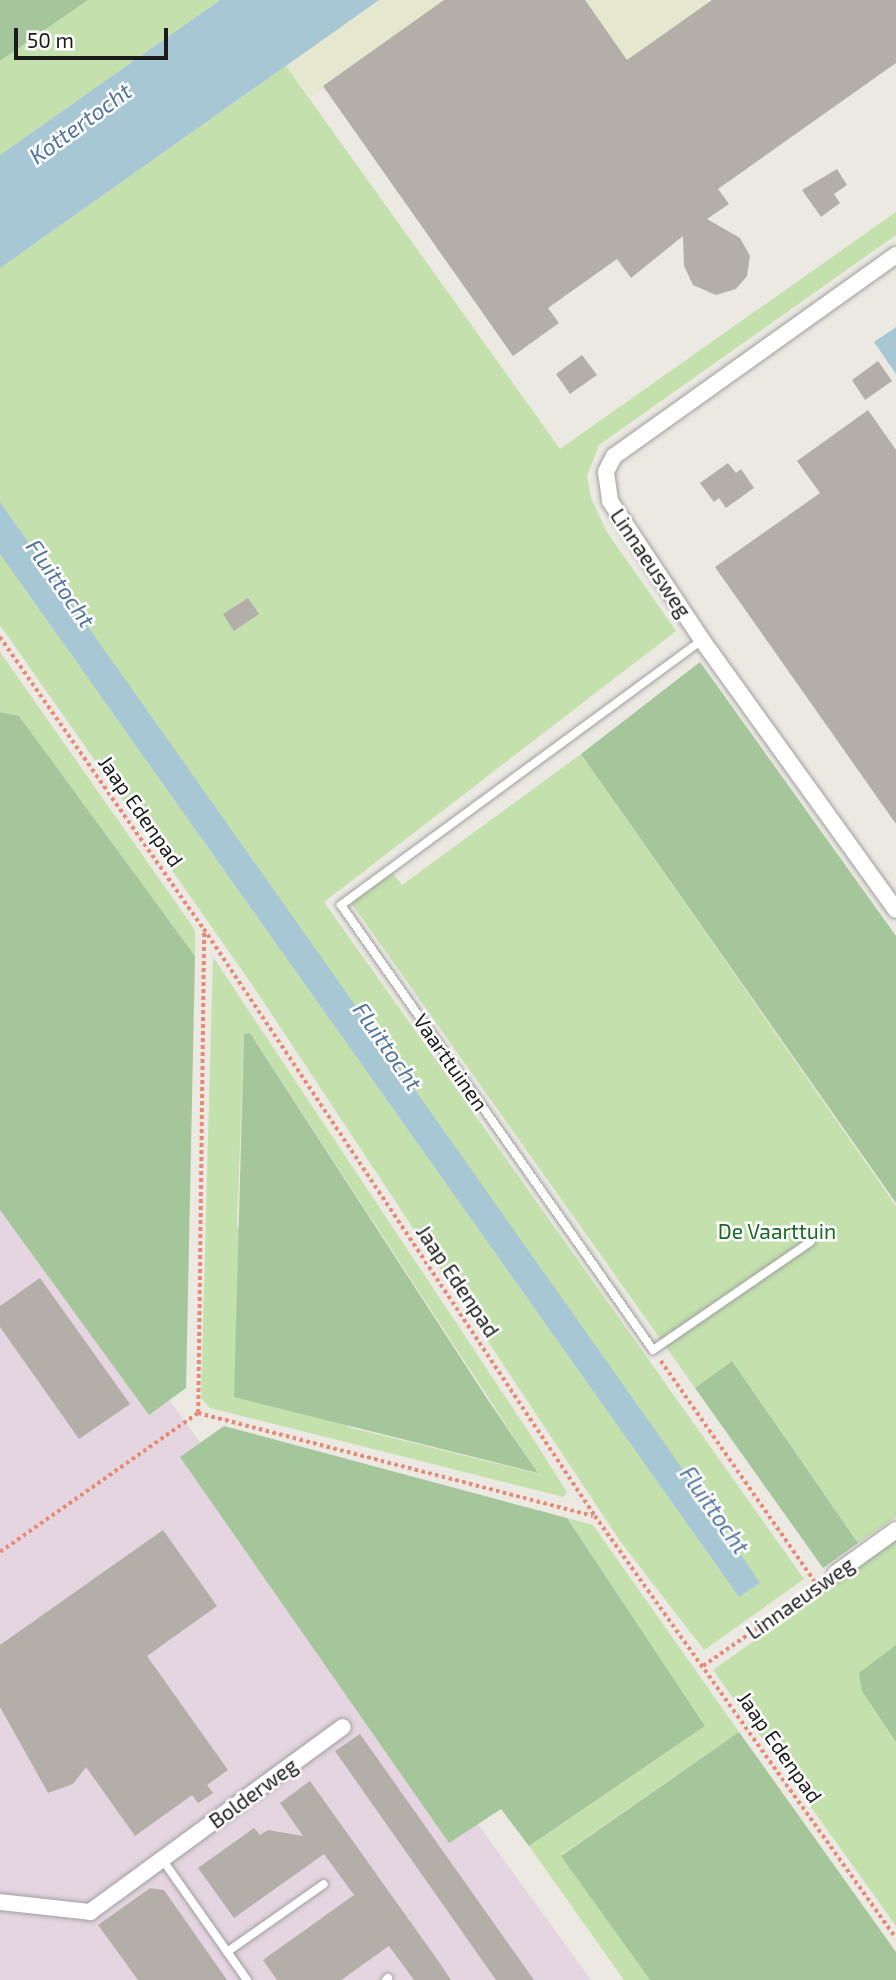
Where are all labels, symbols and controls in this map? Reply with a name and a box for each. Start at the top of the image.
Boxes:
scale bar [18,14,172,58]
text: 50 m [27,27,74,52]
water label: Kottertocht [23,77,137,169]
street label: Linnaeusweg [605,504,697,622]
water label: Fluittocht [21,534,101,632]
street label: Jaap Edenpad [93,750,189,872]
water label: Fluittocht [348,997,428,1095]
street label: Vaarttuinen [408,1009,494,1115]
park label: De Vaarttuin [718,1218,836,1244]
street label: Jaap Edenpad [411,1220,505,1342]
water label: Fluittocht [675,1461,755,1559]
street label: Linnaeusweg [741,1552,859,1644]
street label: Jaap Edenpad [732,1686,828,1808]
street label: Bolderweg [204,1752,302,1834]

